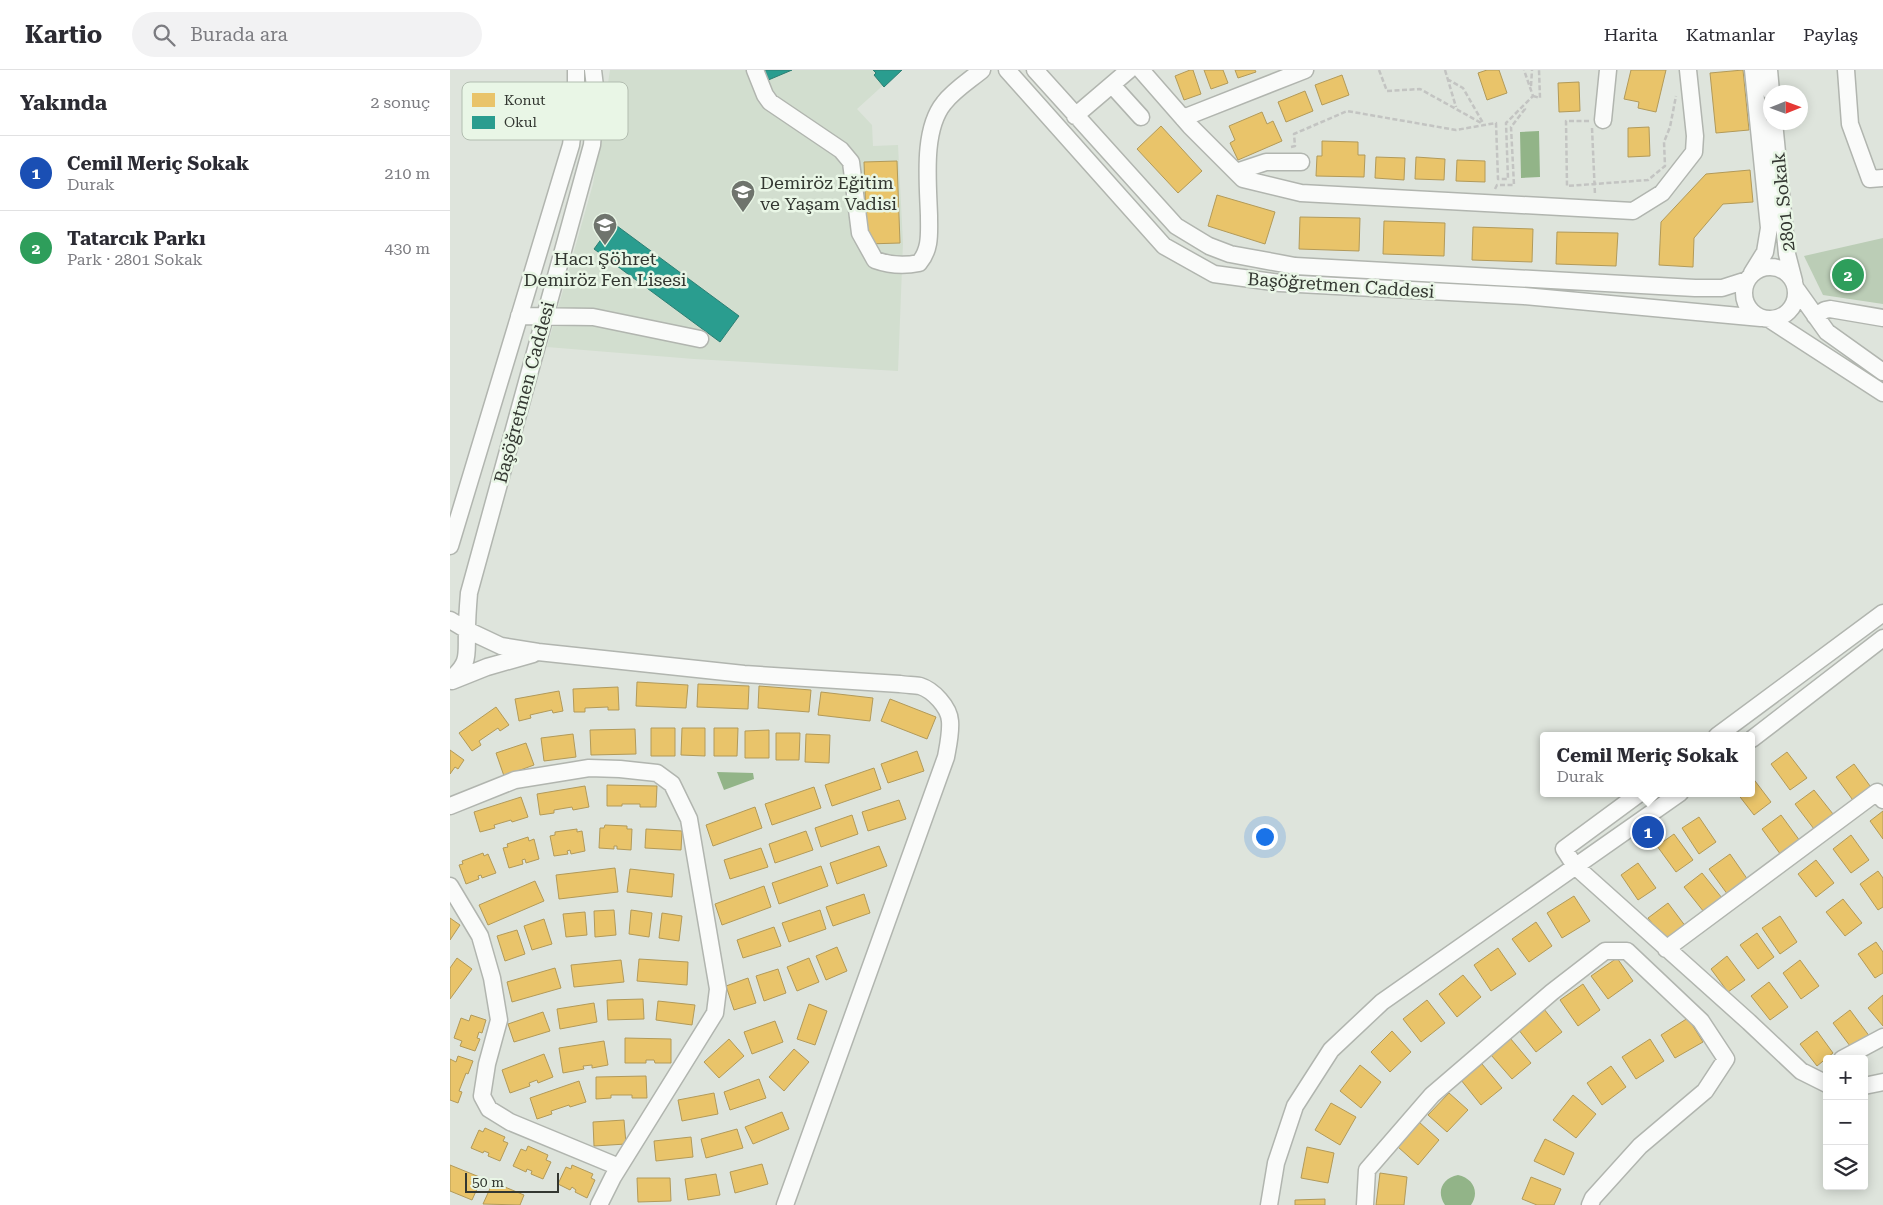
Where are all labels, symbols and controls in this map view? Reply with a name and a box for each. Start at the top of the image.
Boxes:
search box [132,12,482,57]
text: Kartio [25,21,102,49]
icon: search [150,21,178,49]
text: Burada ara [190,23,288,46]
text: Harita [1604,24,1658,45]
text: Katmanlar [1686,24,1775,45]
text: Paylaş [1803,24,1858,45]
legend [462,82,628,140]
north arrow [1763,85,1808,130]
text: Yakında [20,91,107,115]
text: Konut [504,92,545,108]
text: 2 sonuç [371,93,430,112]
text: Okul [504,114,538,130]
street label: 2801 Sokak [1767,151,1799,253]
text: Cemil Meriç Sokak [67,152,249,175]
text: 1 [32,164,40,183]
text: 210 m [384,164,430,183]
place label: Demiröz Eğitim ve Yaşam Vadisi [760,172,897,214]
text: Durak [67,175,115,194]
school or university icon: Demiröz Eğitim ve Yaşam Vadisi [730,179,756,213]
school or university icon: Hacı Şöhret Demiröz Fen Lisesi [592,212,618,246]
text: Tatarcık Parkı [67,227,205,250]
text: 2 [32,239,40,258]
text: 430 m [384,239,430,258]
place label: Hacı Şöhret Demiröz Fen Lisesi [524,248,687,290]
text: Park · 2801 Sokak [67,250,203,269]
pin: 2 [1832,256,1864,294]
street label: Başöğretmen Caddesi [1247,268,1435,302]
street label: Başöğretmen Caddesi [490,299,558,485]
popup [1540,732,1755,797]
text: Cemil Meriç Sokak [1556,744,1739,767]
text: Durak [1556,767,1604,786]
pin: 1 [1632,813,1664,851]
your location [1252,824,1278,850]
map controls [1823,1055,1868,1190]
button: + [1823,1055,1868,1100]
button: − [1823,1100,1868,1145]
button: layers [1823,1145,1868,1190]
scale bar [465,1170,559,1193]
text: 50 m [472,1174,504,1190]

